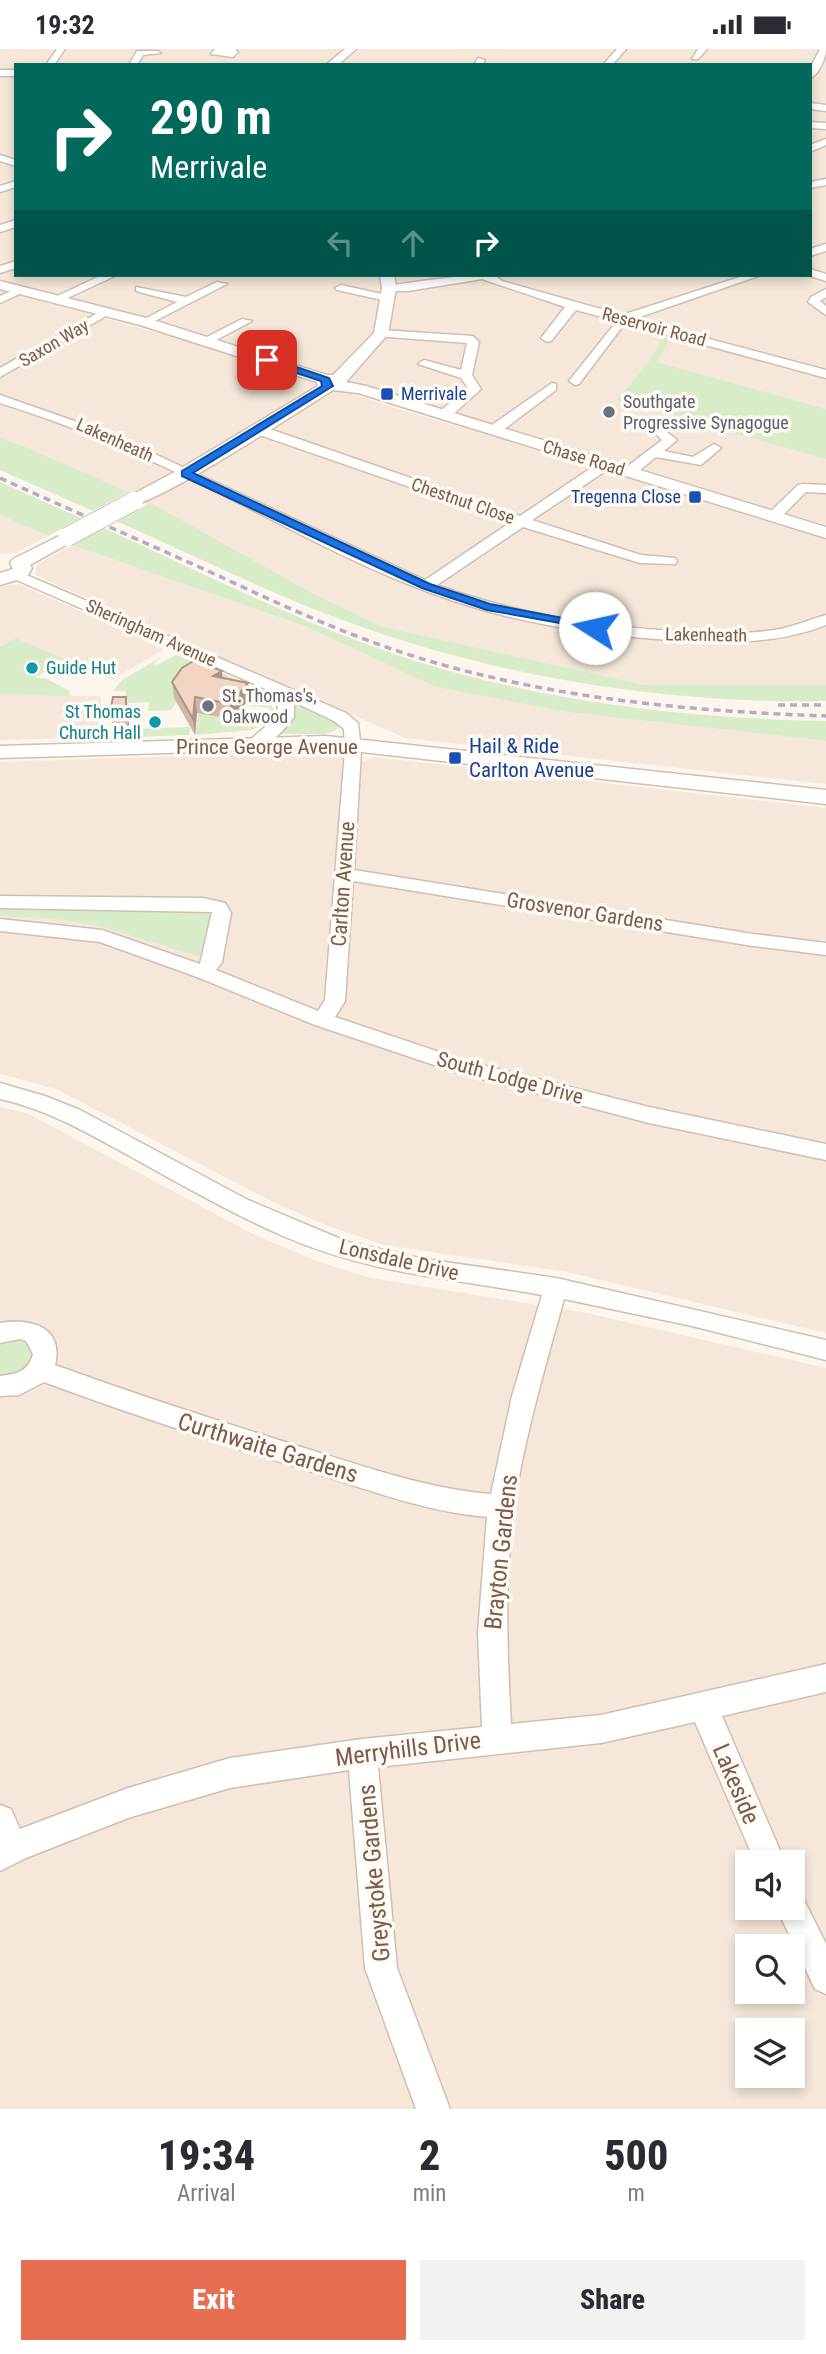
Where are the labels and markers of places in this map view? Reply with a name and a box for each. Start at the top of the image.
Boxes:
pin [237,330,297,390]
place label: Merrivale [401,383,467,404]
marker: Merrivale [379,386,395,402]
place label: Southgate Progressive Synagogue [623,391,789,433]
marker: Southgate Progressive Synagogue [601,404,617,420]
place label: Tregenna Close [571,486,681,507]
marker: Tregenna Close [687,489,703,505]
place label: Guide Hut [46,657,116,678]
marker: Guide Hut [24,660,40,676]
place label: St. Thomas's, Oakwood [222,685,317,727]
marker: St. Thomas's, Oakwood [200,698,216,714]
place label: St Thomas Church Hall [59,701,141,743]
marker: St Thomas Church Hall [147,714,163,730]
place label: Hail & Ride Carlton Avenue [469,734,594,782]
marker: Hail & Ride Carlton Avenue [447,750,463,766]

